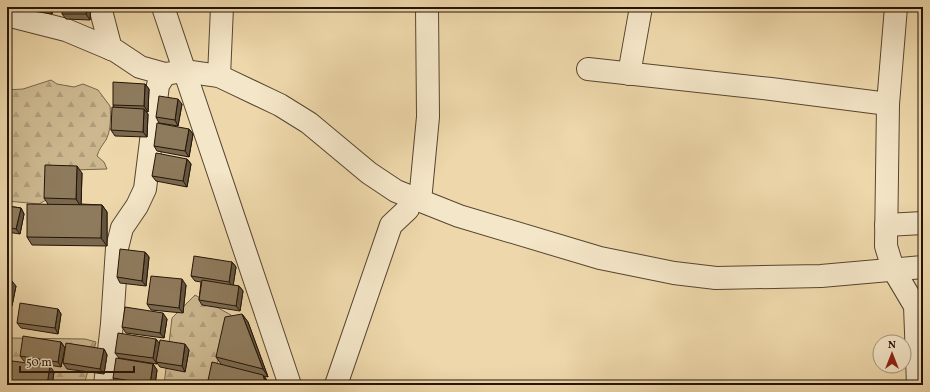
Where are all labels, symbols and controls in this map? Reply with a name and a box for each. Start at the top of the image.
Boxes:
north arrow [872,334,912,374]
text: N [888,338,896,353]
scale bar [20,348,134,374]
text: 50 m [26,355,52,371]

